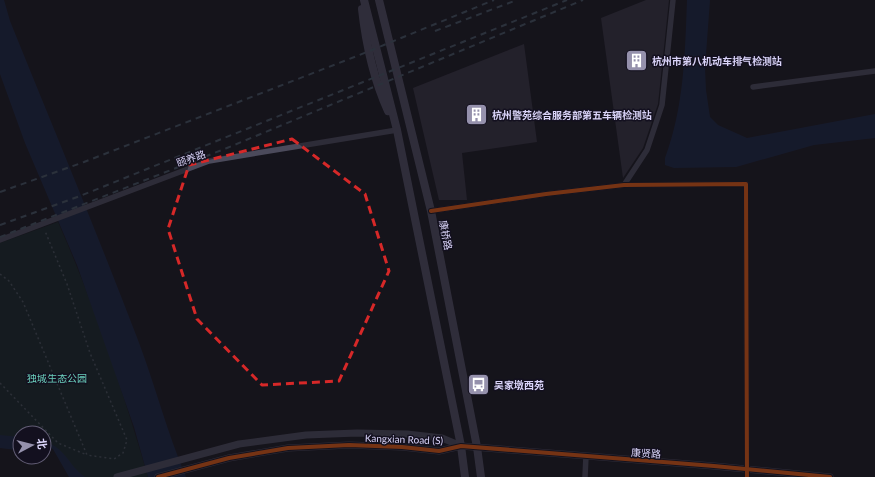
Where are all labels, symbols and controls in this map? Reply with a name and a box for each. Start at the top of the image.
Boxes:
building icon: 杭州市第八机动车排气检测站 [624,48,650,74]
place label: 杭州市第八机动车排气检测站 [652,55,782,67]
building icon: 杭州警苑综合服务部第五车辆检测站 [463,102,489,128]
place label: 杭州警苑综合服务部第五车辆检测站 [492,109,652,121]
street label: 颐养路 [175,147,207,169]
street label: 康桥路 [437,219,455,251]
park label: 独城生态公园 [27,372,87,384]
bus stop icon: 吴家墩西苑 [465,372,491,398]
place label: 吴家墩西苑 [494,379,544,391]
north arrow [12,425,52,465]
street label: Kangxian Road (S) [365,432,444,446]
text: 北 [35,437,50,450]
street label: 康贤路 [631,446,661,460]

